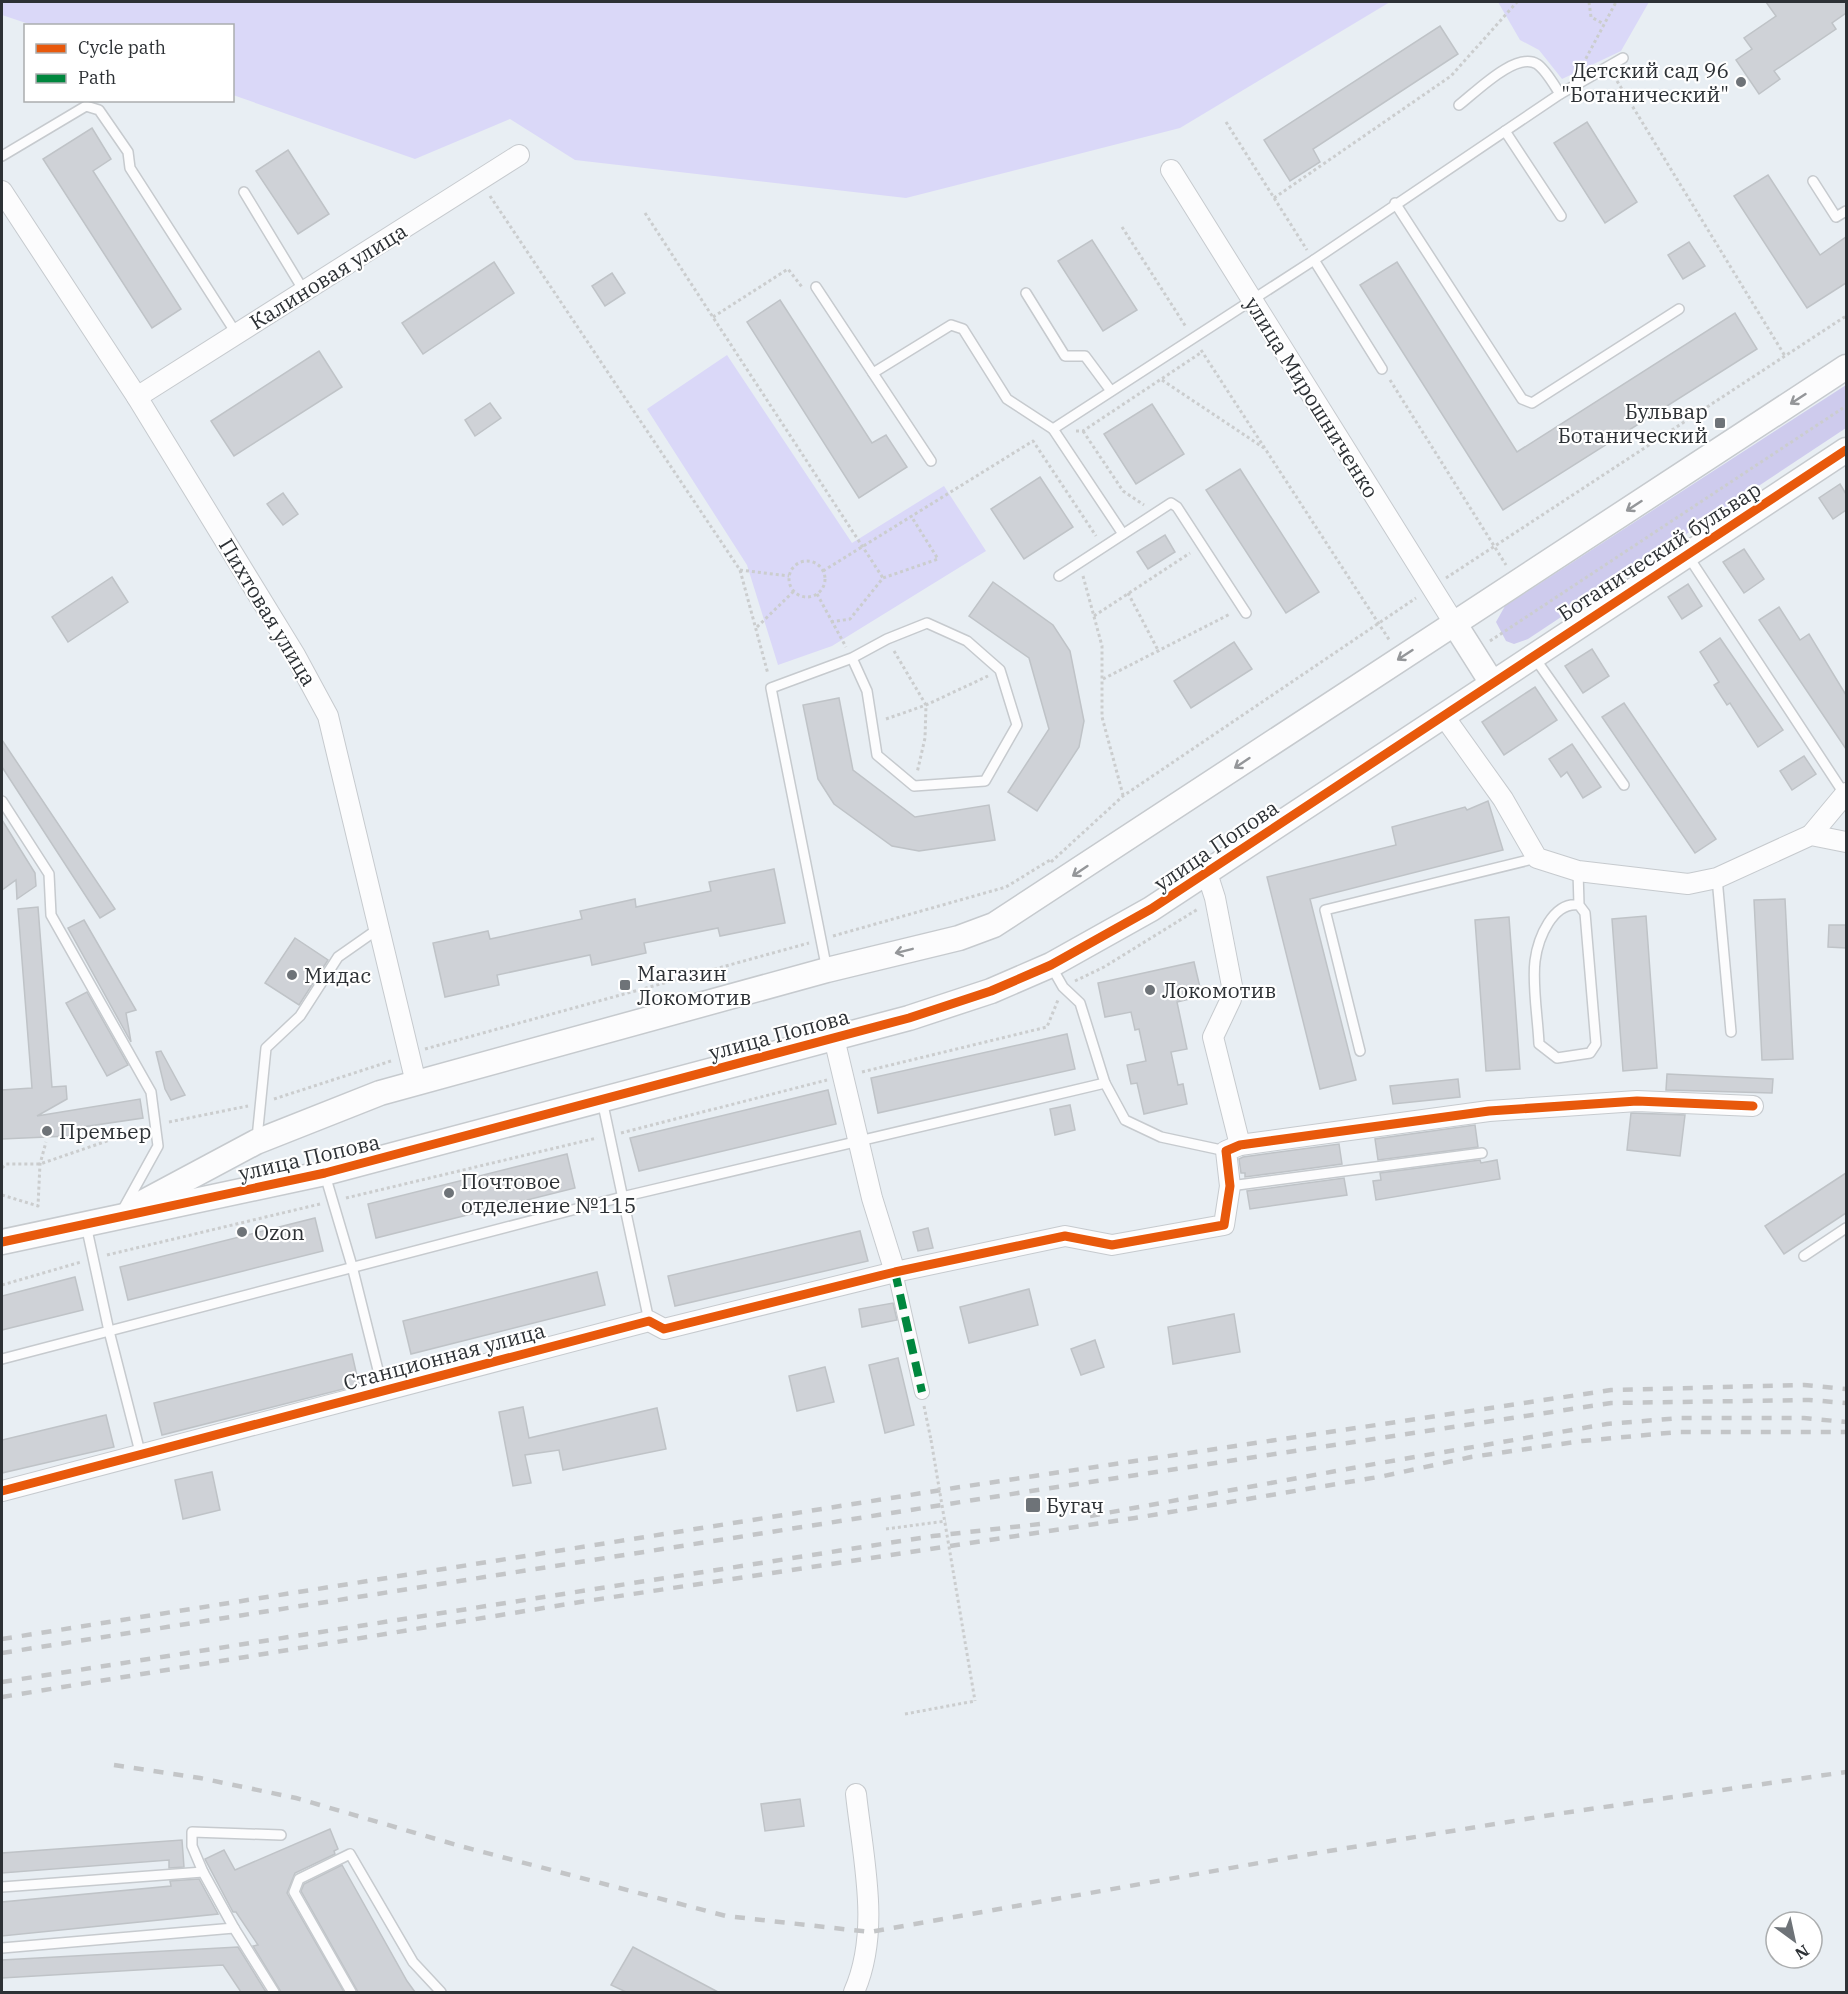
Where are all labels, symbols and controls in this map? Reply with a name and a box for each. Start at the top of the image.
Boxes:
legend [24,24,234,102]
text: Cycle path [78,36,166,59]
place label: Детский сад 96 "Ботанический" [1561,56,1729,108]
text: Path [78,66,116,89]
marker: Детский сад 96 "Ботанический" [1734,75,1748,89]
street label: Калиновая улица [244,216,412,336]
street label: улица Мирошниченко [1239,291,1385,503]
one-way arrow [1790,393,1806,405]
place label: Бульвар Ботанический [1558,397,1708,449]
marker: Бульвар Ботанический [1713,416,1727,430]
street label: Ботанический бульвар [1552,475,1766,627]
one-way arrow [1626,500,1643,512]
street label: Пихтовая улица [213,533,323,691]
one-way arrow [1397,650,1414,662]
one-way arrow [1234,757,1251,769]
street label: улица Попова [1148,793,1284,897]
one-way arrow [1072,865,1088,877]
one-way arrow [895,945,914,957]
place label: Магазин Локомотив [637,959,751,1011]
place label: Мидас [304,961,371,989]
marker: Мидас [285,968,299,982]
place label: Локомотив [1162,976,1276,1004]
marker: Магазин Локомотив [618,978,632,992]
marker: Локомотив [1143,983,1157,997]
street label: улица Попова [706,1002,852,1066]
place label: Премьер [59,1117,151,1145]
marker: Премьер [40,1124,54,1138]
street label: улица Попова [235,1127,383,1187]
place label: Почтовое отделение №115 [461,1167,636,1219]
marker: Почтовое отделение №115 [442,1186,456,1200]
place label: Ozon [254,1218,305,1246]
marker: Ozon [235,1225,249,1239]
street label: Станционная улица [340,1316,548,1396]
place label: Бугач [1046,1491,1104,1519]
marker: Бугач [1024,1496,1042,1514]
north arrow [1764,1910,1824,1970]
text: N [1791,1941,1813,1964]

